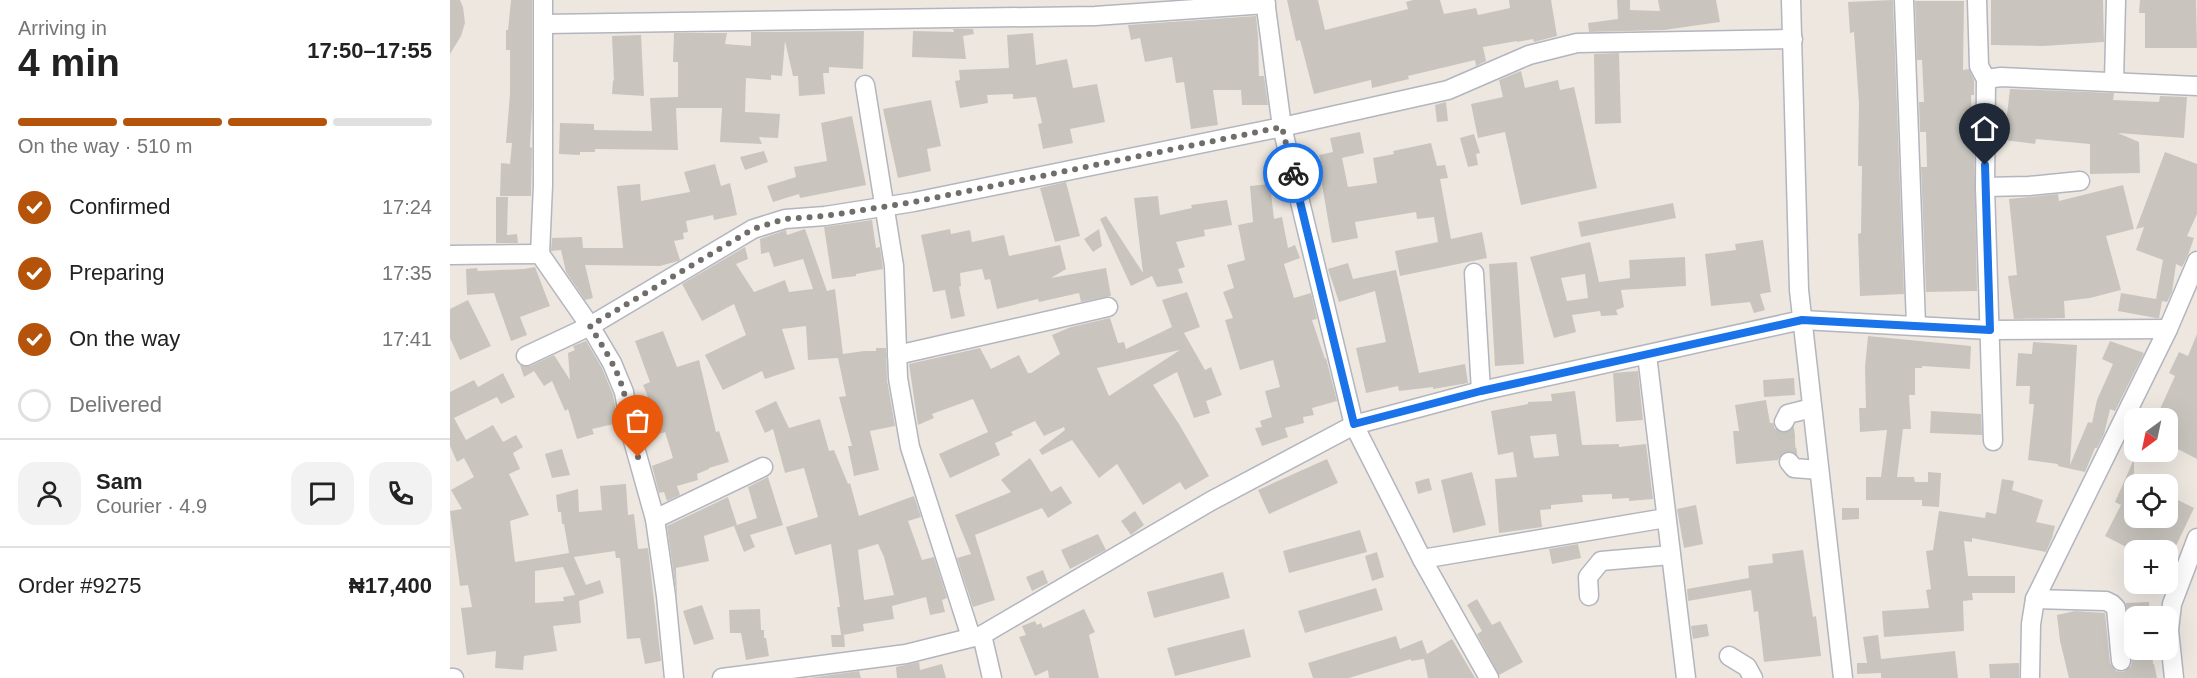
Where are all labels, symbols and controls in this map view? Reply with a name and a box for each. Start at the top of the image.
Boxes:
text: Arriving in [18,17,107,39]
text: 17:50–17:55 [307,38,432,63]
text: 4 min [18,41,120,84]
pin [1959,103,2010,165]
icon: home [1968,112,2001,145]
text: On the way · 510 m [18,135,193,157]
courier [1263,143,1323,203]
icon: bike [1277,157,1310,190]
icon: check [18,191,51,224]
text: Confirmed [69,194,170,219]
text: 17:24 [382,196,432,218]
icon: check [18,257,51,290]
text: Preparing [69,260,164,285]
text: 17:35 [382,262,432,284]
icon: check [18,323,51,356]
text: On the way [69,326,180,351]
text: 17:41 [382,328,432,350]
text: Delivered [69,392,162,417]
pin [612,395,663,457]
icon: bag [621,404,654,437]
north arrow [2124,408,2178,462]
map controls [2124,408,2178,660]
button: person [18,462,81,525]
button: chat [291,462,354,525]
button: phone [369,462,432,525]
text: Sam [96,469,142,494]
button: locate [2124,474,2178,528]
text: Courier · 4.9 [96,495,207,517]
button: + [2124,540,2178,594]
text: Order #9275 [18,573,142,598]
text: ₦17,400 [349,573,432,598]
button: − [2124,606,2178,660]

